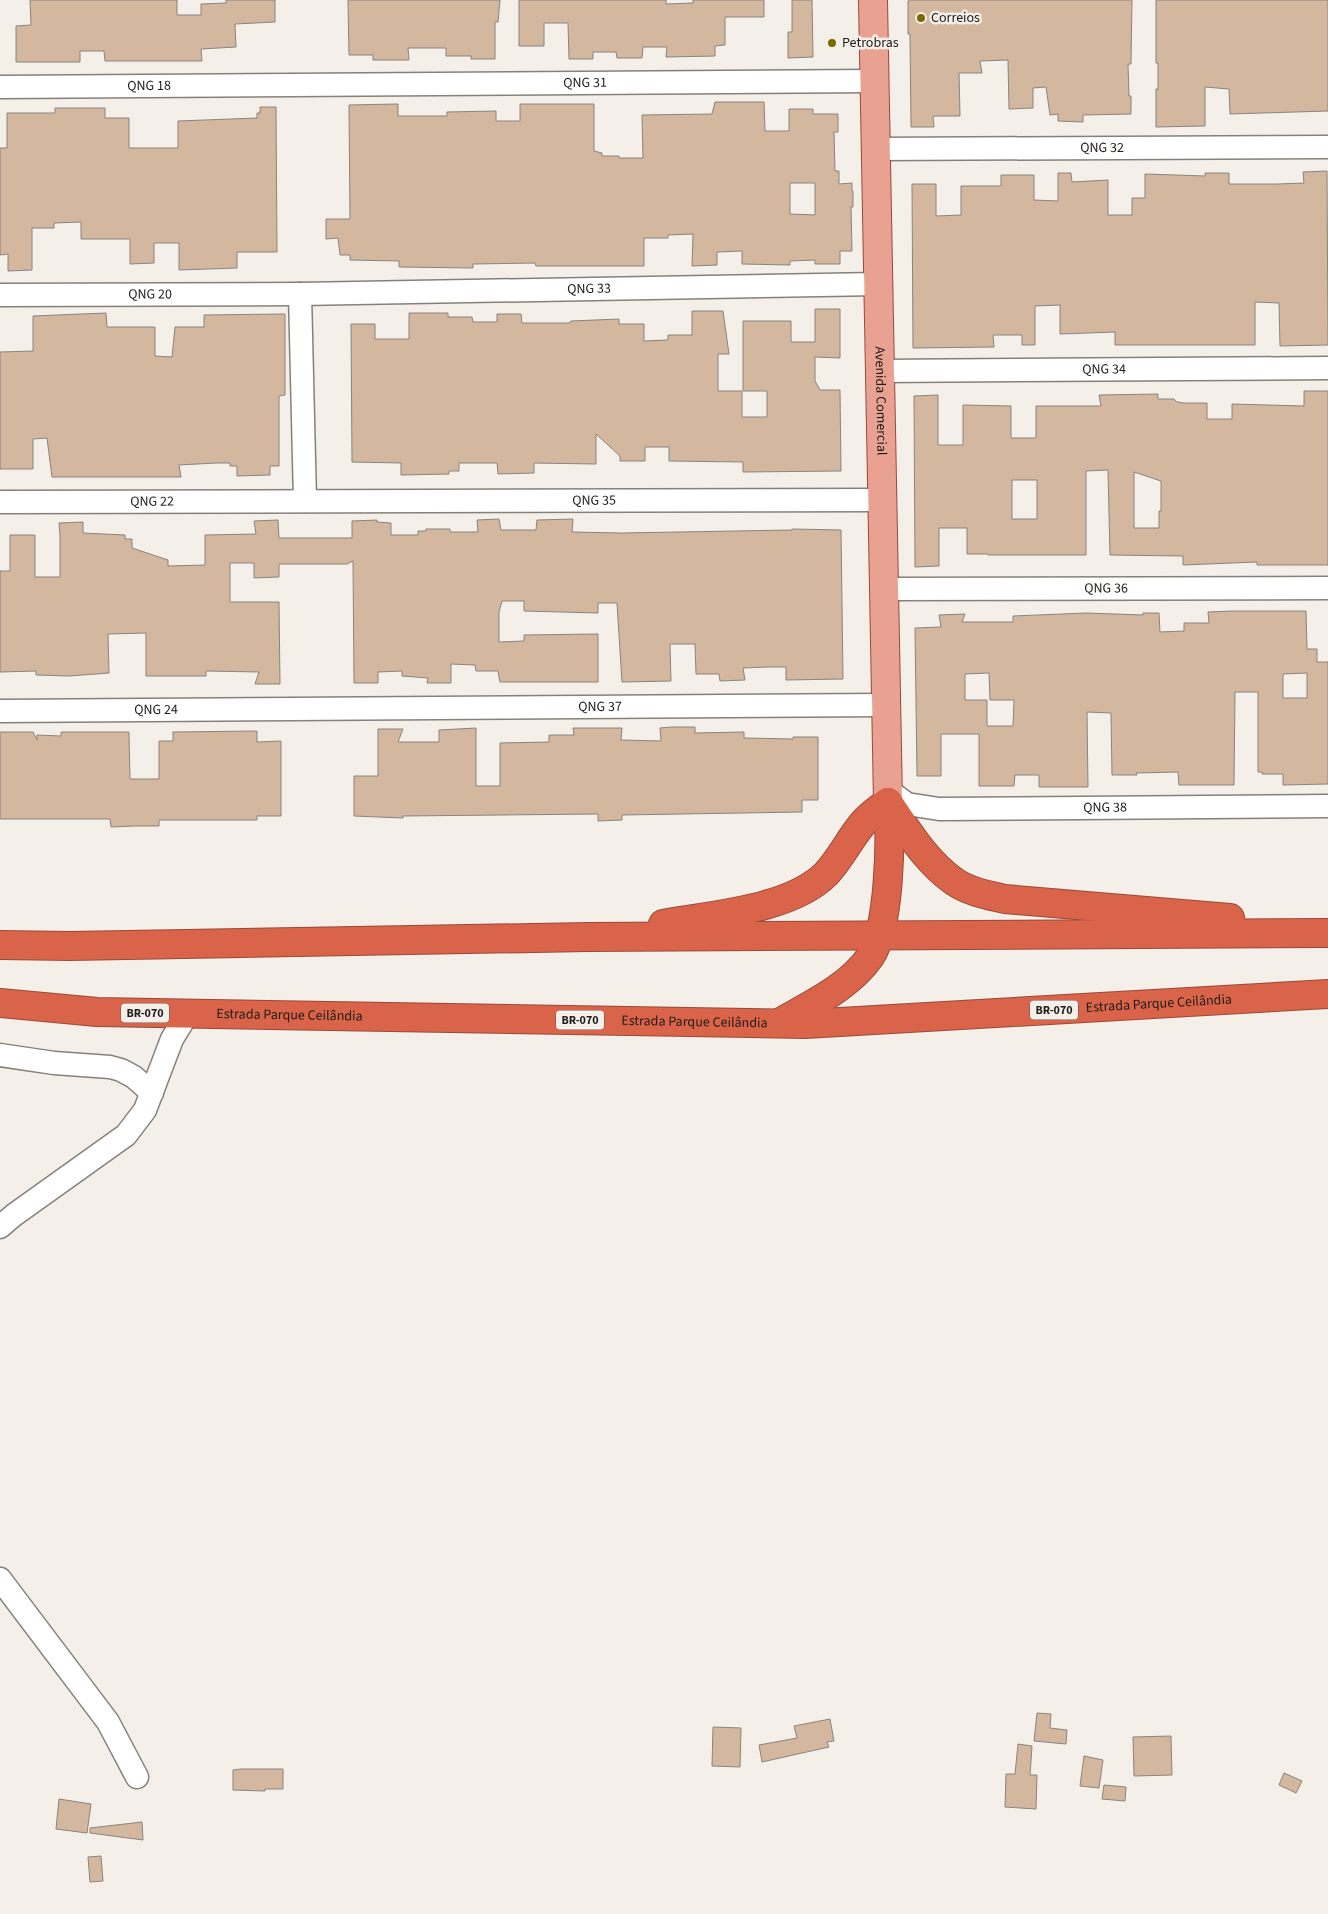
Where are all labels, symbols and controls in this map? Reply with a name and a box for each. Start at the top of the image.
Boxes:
place label: Correios [931,8,980,28]
marker: Correios [915,12,927,24]
place label: Petrobras [842,33,899,53]
marker: Petrobras [826,37,838,49]
street label: QNG 31 [563,73,607,93]
street label: QNG 18 [127,76,171,96]
street label: QNG 32 [1080,138,1124,158]
street label: QNG 33 [567,279,611,299]
street label: QNG 20 [128,284,172,305]
street label: Avenida Comercial [869,346,892,456]
street label: QNG 34 [1082,359,1126,380]
street label: QNG 35 [572,491,616,511]
street label: QNG 22 [130,492,174,512]
street label: QNG 36 [1084,578,1128,599]
street label: QNG 37 [578,697,622,717]
street label: QNG 24 [134,700,178,720]
street label: QNG 38 [1083,798,1127,818]
street label: Estrada Parque Ceilândia [1085,990,1232,1018]
road number: BR-070 [1030,1000,1078,1020]
road number: BR-070 [121,1004,169,1022]
street label: Estrada Parque Ceilândia [216,1004,363,1027]
road number: BR-070 [556,1010,604,1030]
street label: Estrada Parque Ceilândia [621,1011,768,1033]

